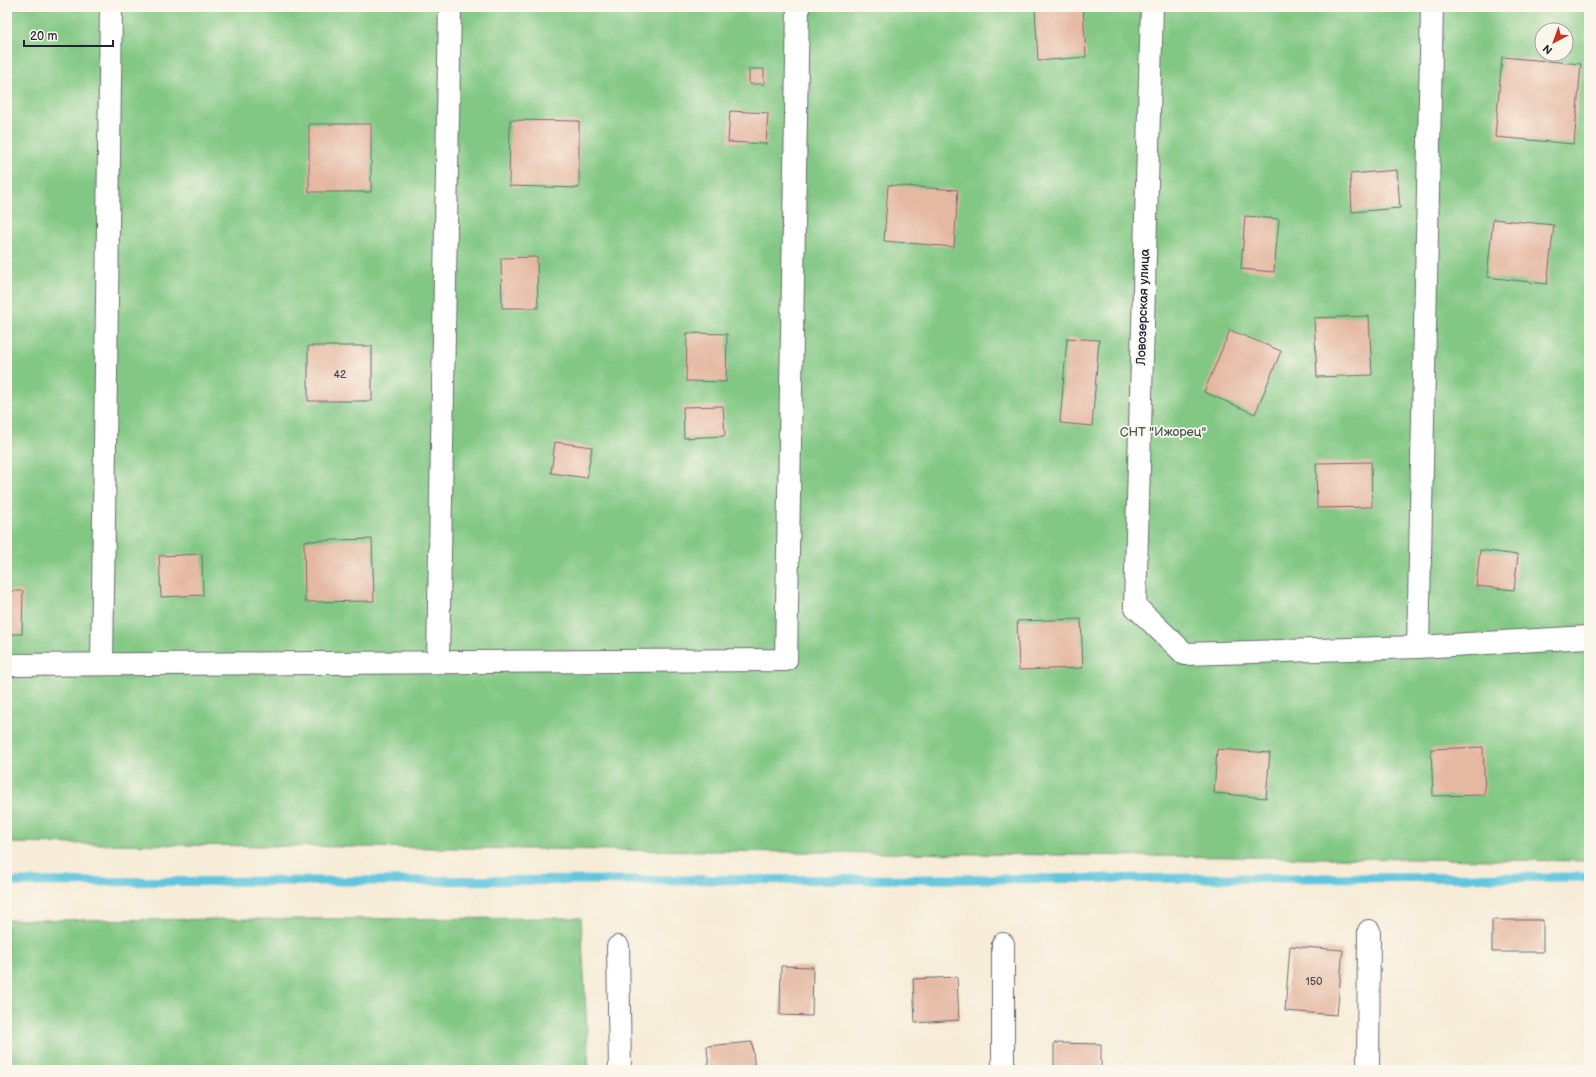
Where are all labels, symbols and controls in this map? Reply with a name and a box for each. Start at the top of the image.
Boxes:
scale bar [24,22,113,48]
north arrow [1534,22,1574,62]
text: 20 m [30,29,57,44]
text: N [1540,42,1555,57]
street label: Ловозерская улица [1133,248,1153,367]
house number: 42 [333,368,347,381]
park label: СНТ "Ижорец" [1120,424,1206,440]
house number: 150 [1305,975,1323,988]

